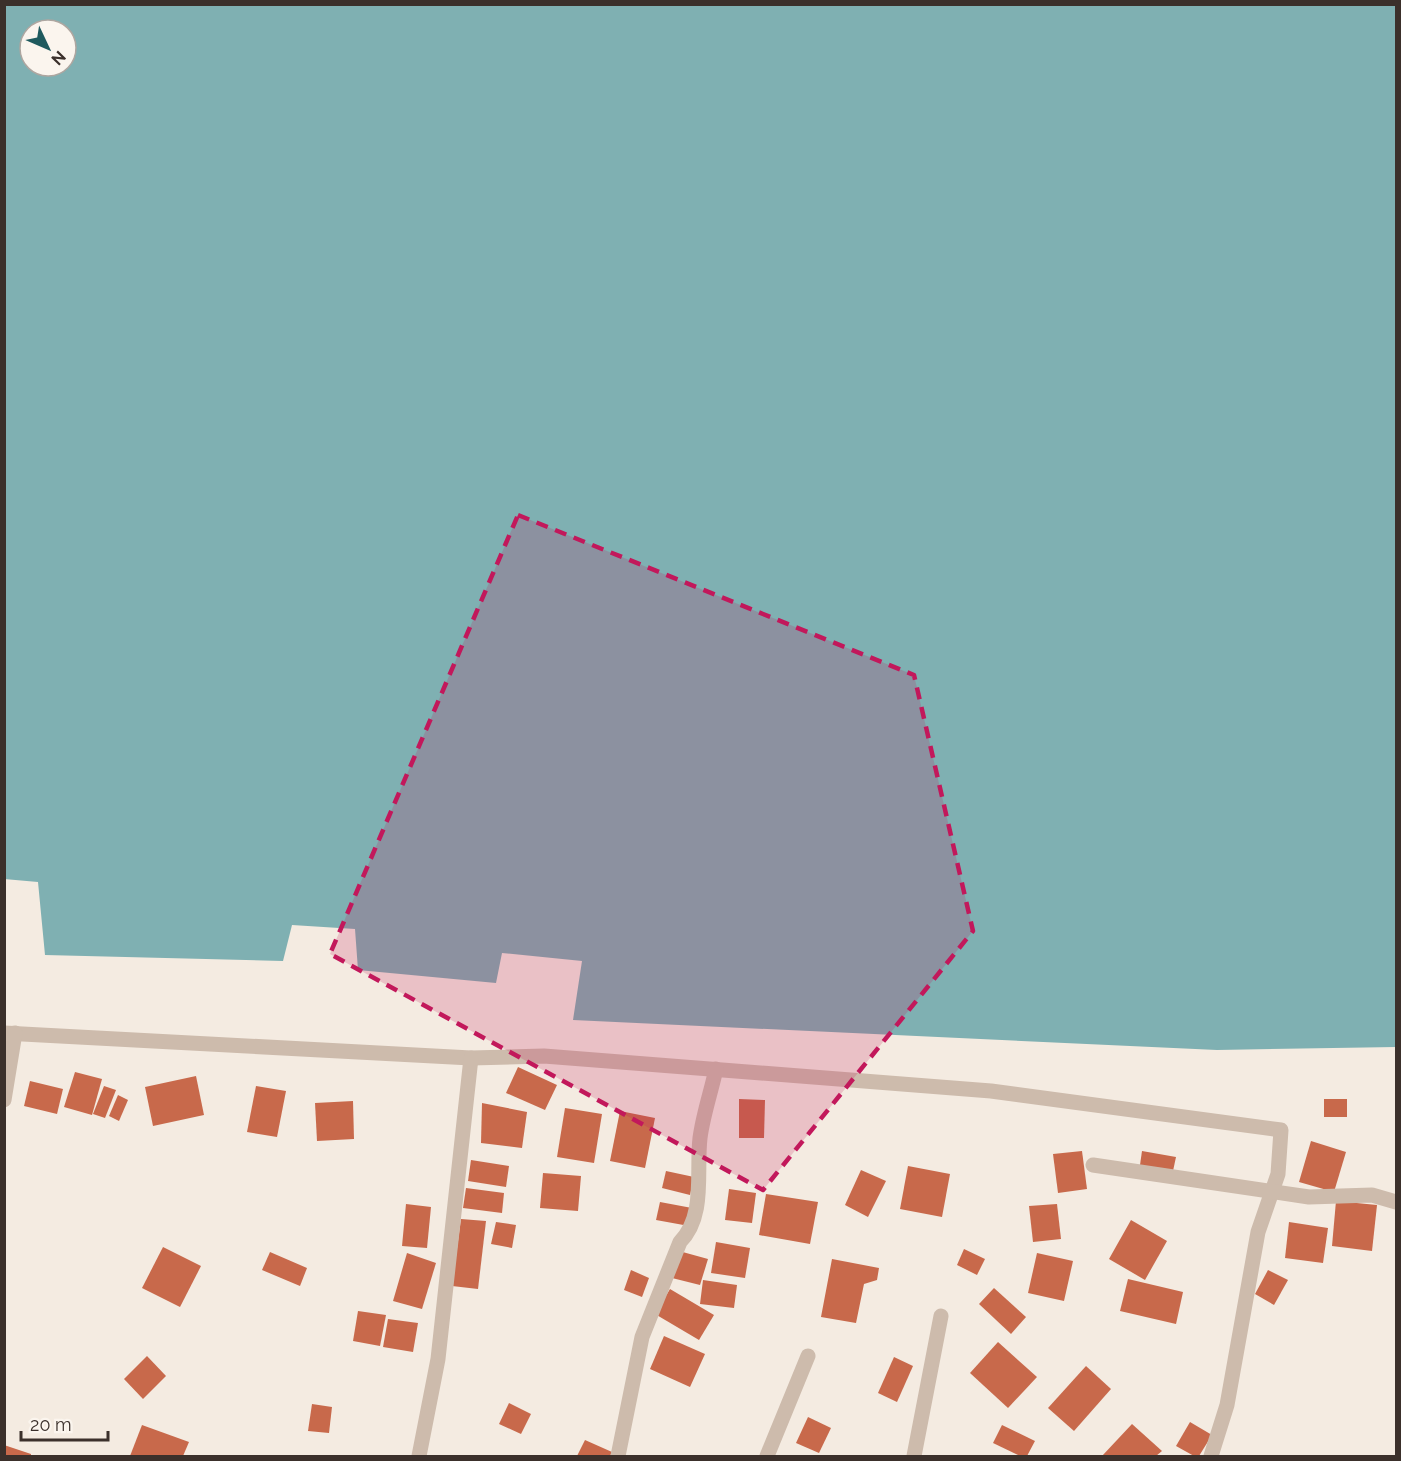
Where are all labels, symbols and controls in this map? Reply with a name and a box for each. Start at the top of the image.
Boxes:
north arrow [18,18,78,78]
text: N [47,47,70,69]
scale bar [21,1404,108,1442]
text: 20 m [30,1414,72,1435]

